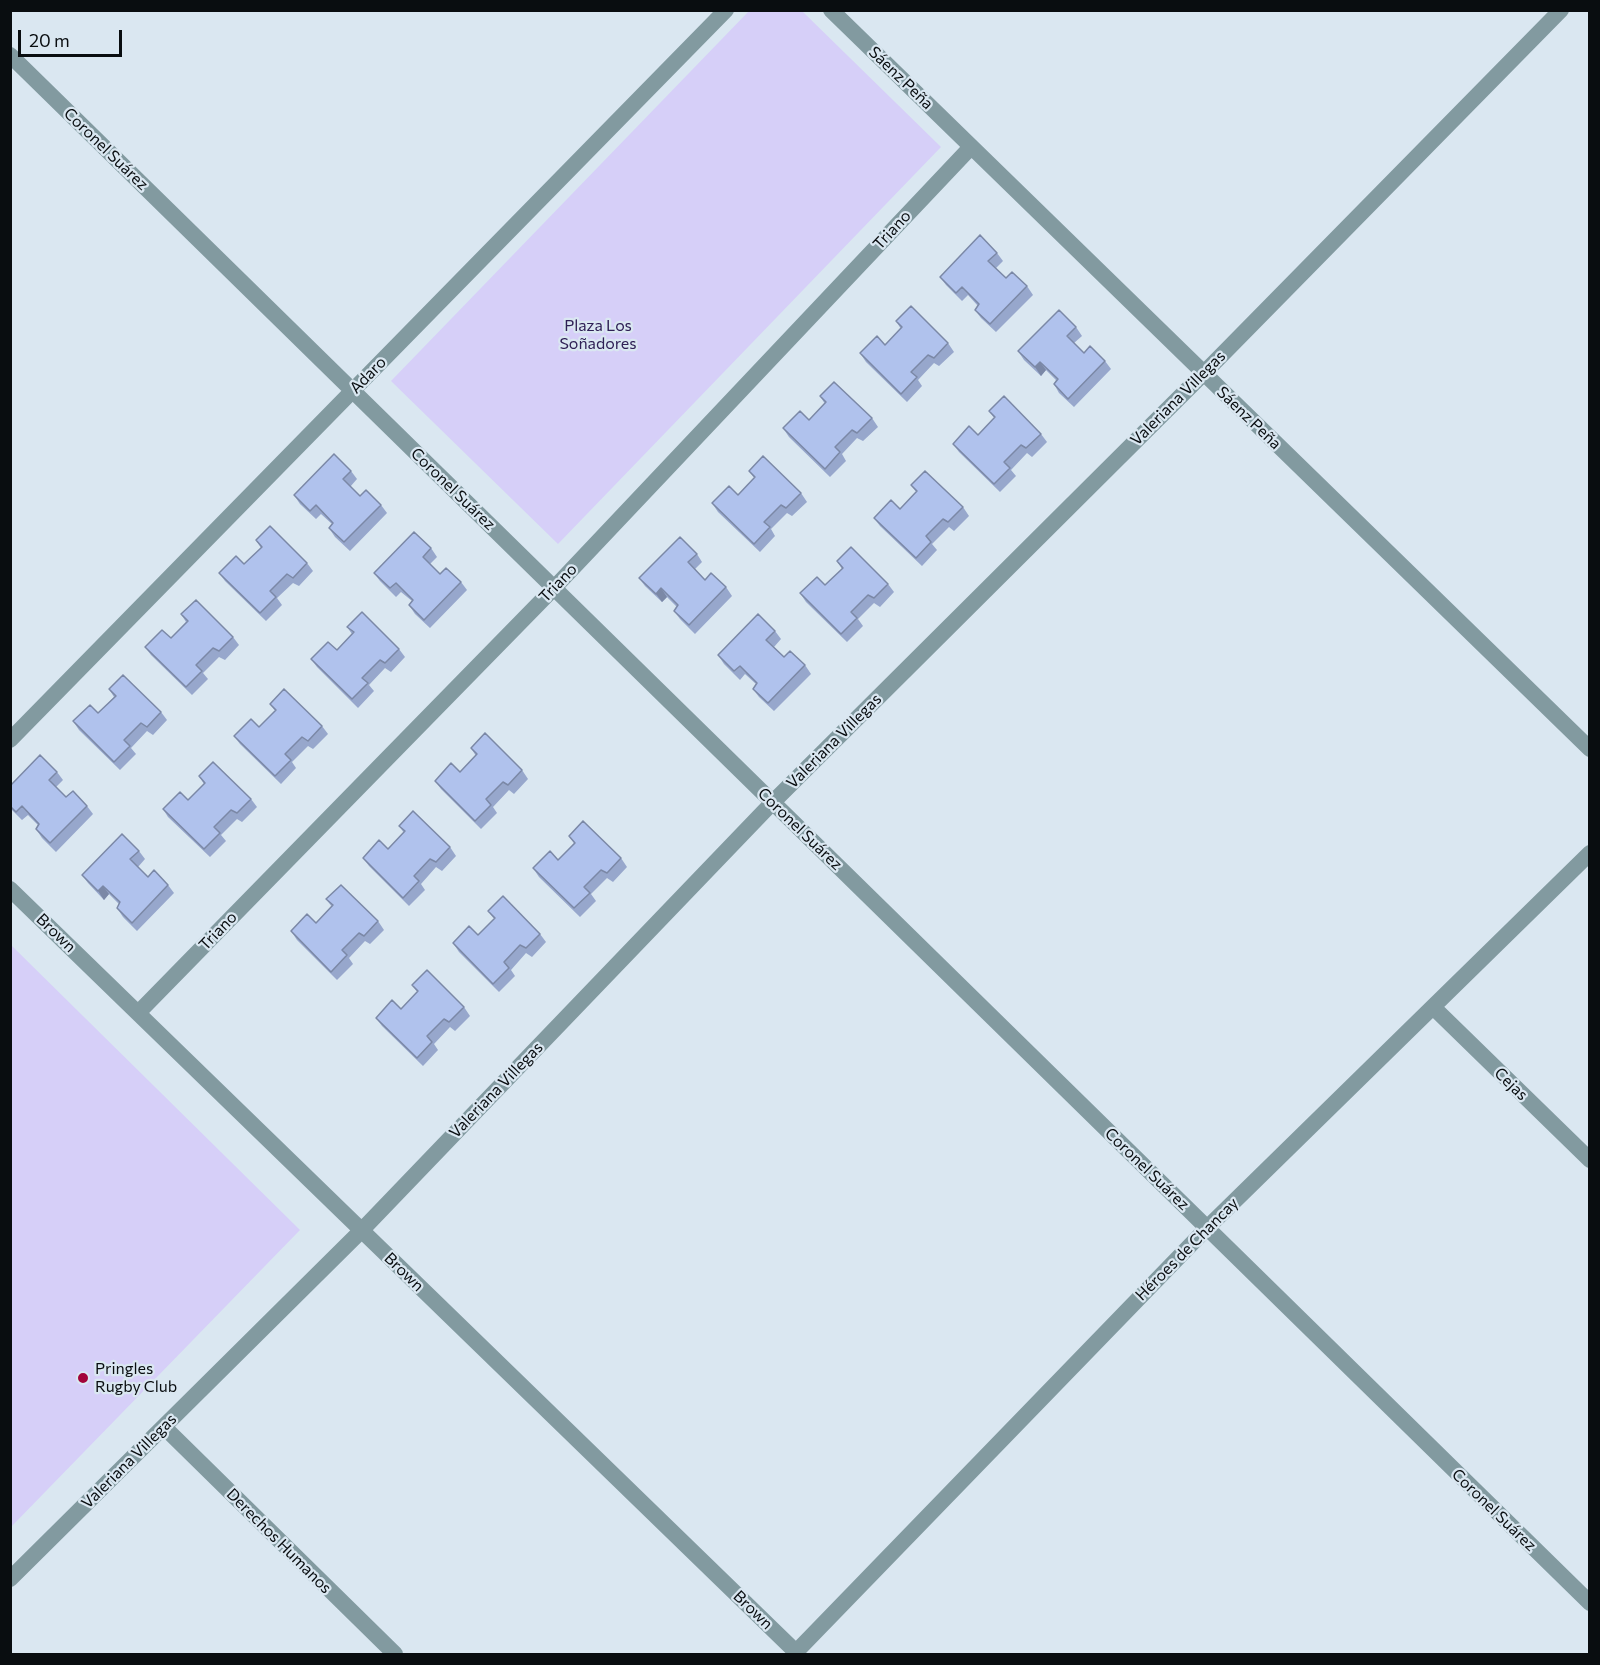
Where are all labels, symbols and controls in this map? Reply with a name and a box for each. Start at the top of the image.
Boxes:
scale bar [21,18,124,56]
text: 20 m [29,29,70,51]
street label: Sáenz Peña [865,43,937,113]
street label: Coronel Suárez [60,104,152,194]
street label: Triano [869,206,915,254]
park label: Plaza Los Soñadores [559,316,637,354]
street label: Valeriana Villegas [1127,347,1229,449]
street label: Adaro [346,353,390,397]
street label: Sáenz Peña [1213,383,1285,453]
street label: Coronel Suárez [407,444,499,534]
street label: Triano [535,560,581,606]
street label: Valeriana Villegas [783,690,885,792]
street label: Coronel Suárez [754,784,846,874]
street label: Triano [195,908,241,954]
street label: Brown [32,910,80,956]
street label: Valeriana Villegas [445,1038,547,1142]
street label: Cejas [1490,1064,1532,1104]
street label: Coronel Suárez [1101,1124,1193,1214]
street label: Héroes de Chancay [1132,1194,1242,1304]
street label: Brown [380,1249,428,1295]
place label: Pringles Rugby Club [95,1359,177,1397]
marker: Pringles Rugby Club [76,1371,90,1385]
street label: Valeriana Villegas [78,1410,180,1512]
street label: Coronel Suárez [1448,1465,1540,1555]
street label: Derechos Humanos [222,1484,336,1598]
street label: Brown [729,1587,777,1633]

